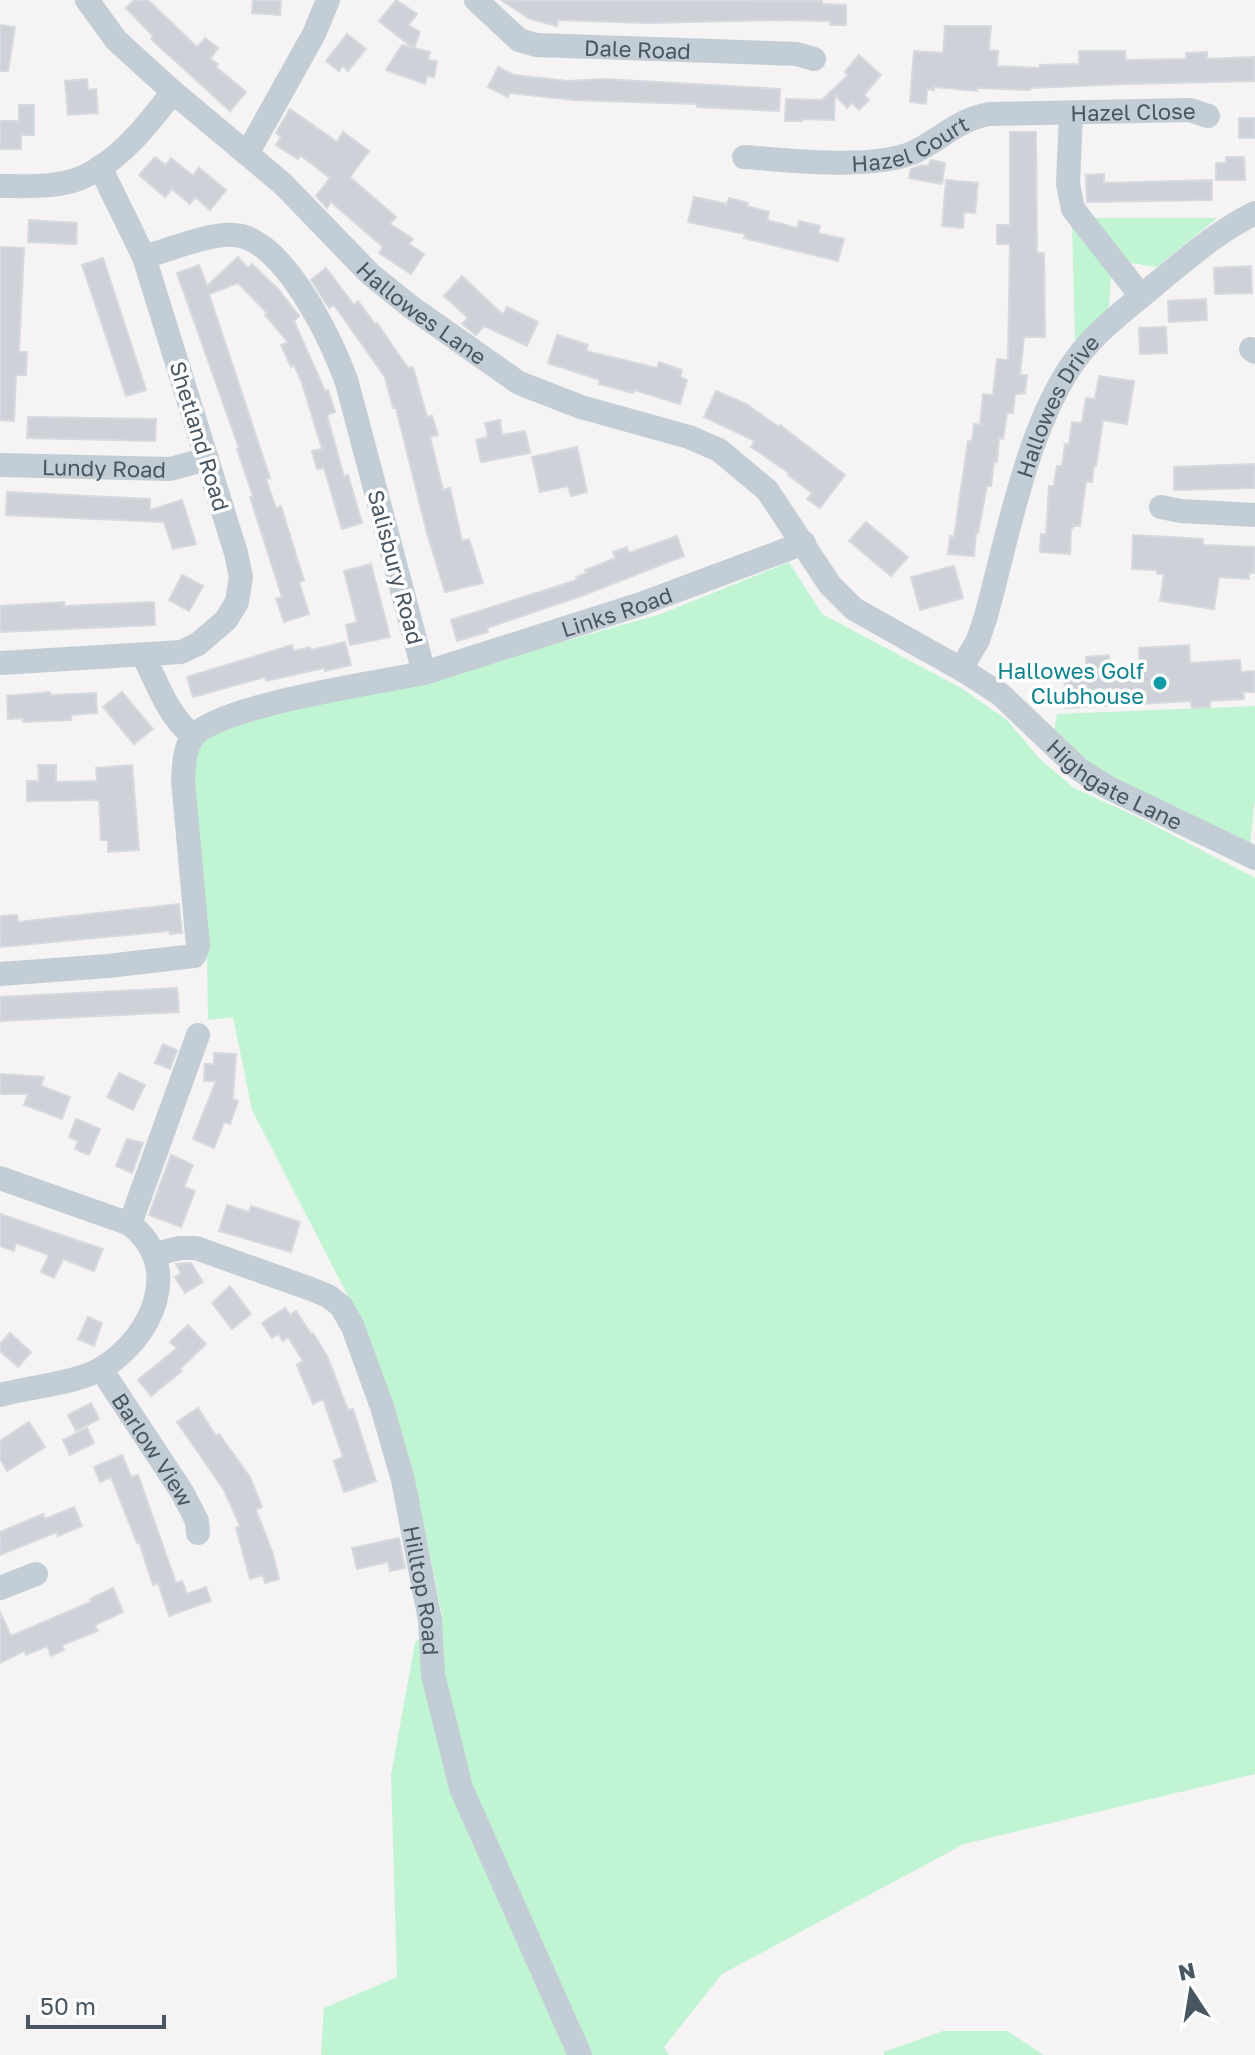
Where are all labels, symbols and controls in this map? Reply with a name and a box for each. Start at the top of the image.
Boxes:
street label: Dale Road [584,33,691,64]
street label: Hazel Close [1070,96,1196,126]
street label: Hazel Court [851,109,973,176]
street label: Hallowes Lane [351,255,492,370]
street label: Hallowes Drive [1010,328,1104,481]
street label: Shetland Road [164,358,236,514]
street label: Lundy Road [42,452,166,482]
street label: Salisbury Road [362,487,430,647]
street label: Links Road [557,580,676,642]
place label: Hallowes Golf Clubhouse [997,657,1144,709]
marker: Hallowes Golf Clubhouse [1151,674,1169,692]
street label: Highgate Lane [1042,733,1187,835]
street label: Barlow View [107,1387,200,1511]
street label: Hilltop Road [399,1523,445,1656]
north arrow [1151,1951,1231,2031]
text: N [1176,1956,1198,1986]
scale bar [28,1979,164,2029]
text: 50 m [40,1991,96,2020]

